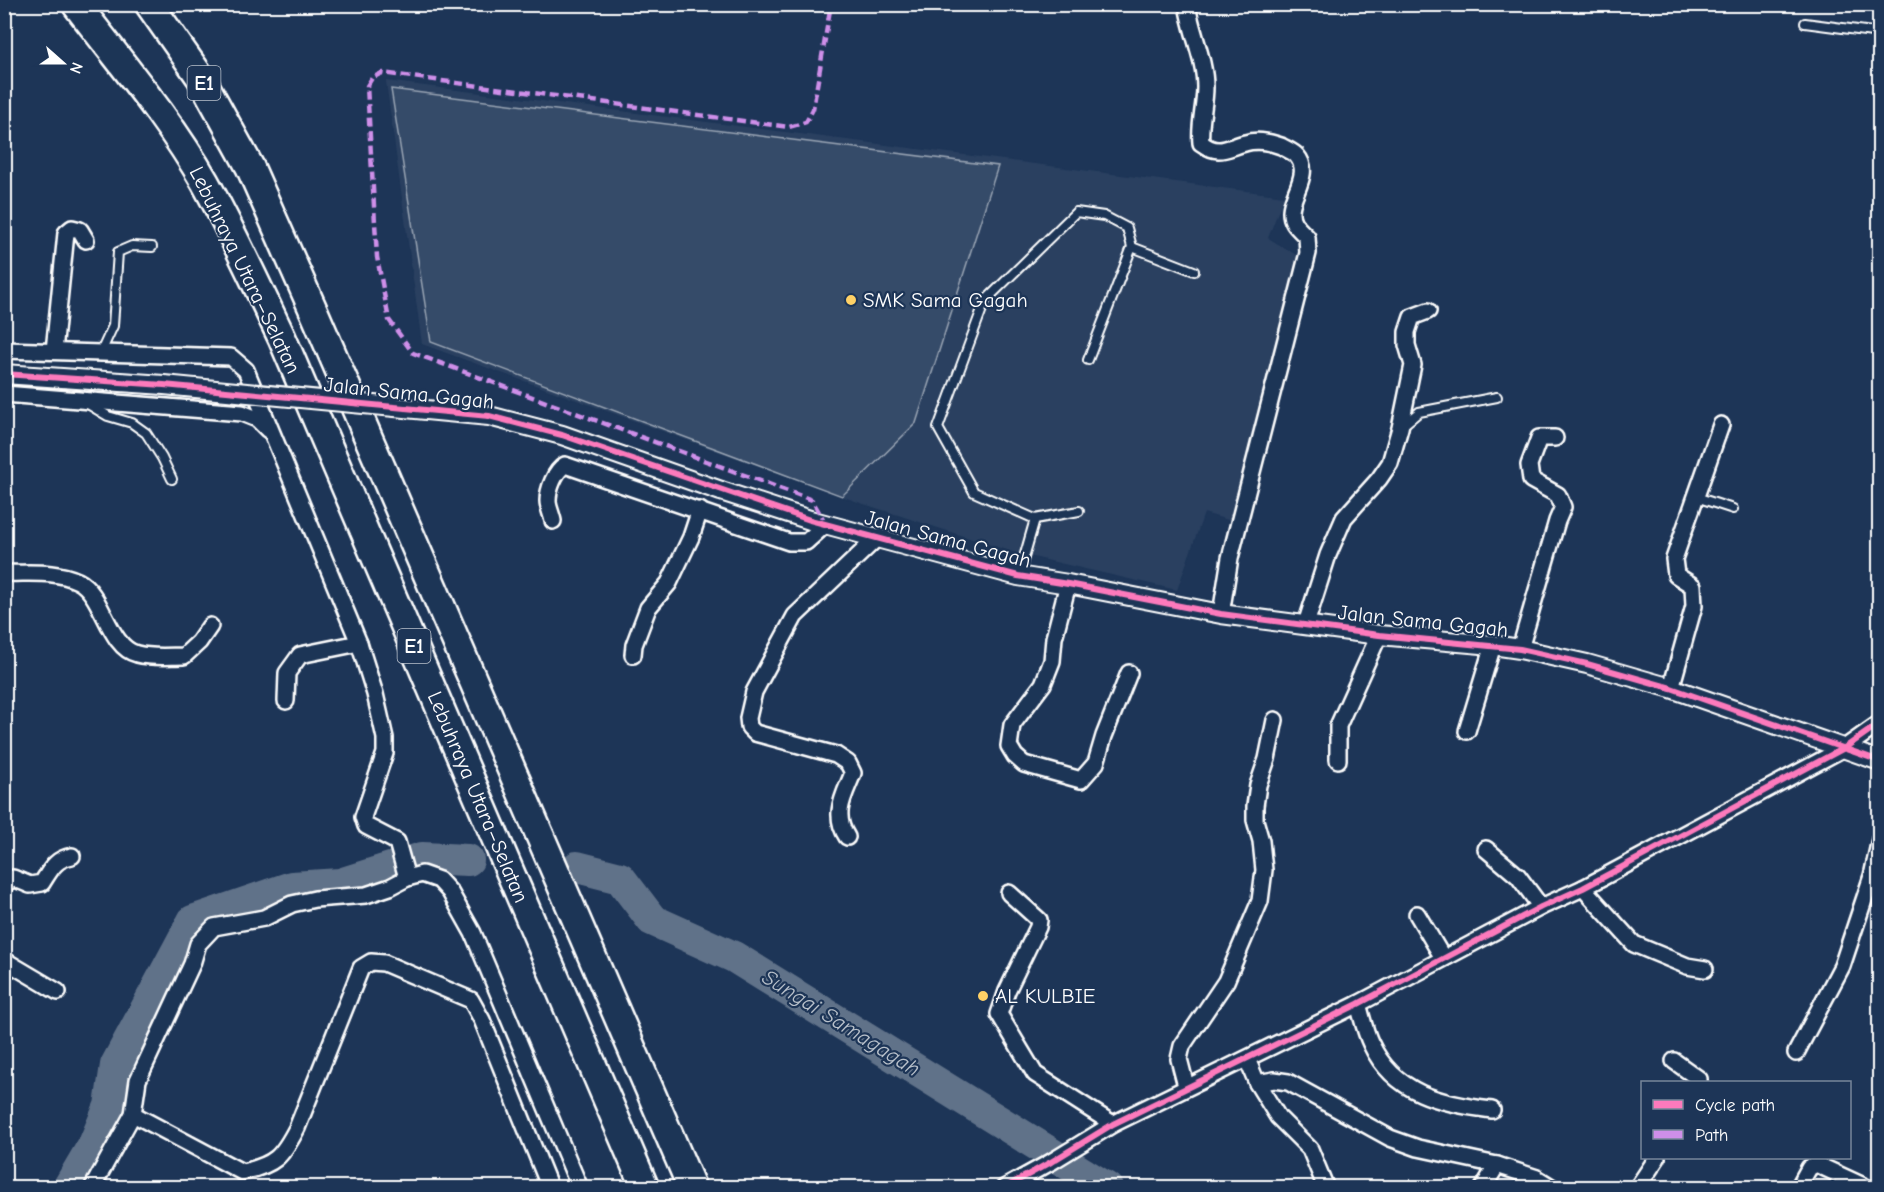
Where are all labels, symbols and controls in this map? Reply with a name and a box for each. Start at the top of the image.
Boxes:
north arrow [33,33,93,93]
text: N [66,60,86,76]
road number: E1 [188,66,220,100]
street label: Lebuhraya Utara–Selatan [184,163,306,377]
place label: SMK Sama Gagah [863,288,1028,312]
marker: SMK Sama Gagah [844,293,858,307]
street label: Jalan Sama Gagah [323,372,495,414]
street label: Jalan Sama Gagah [862,505,1034,573]
street label: Jalan Sama Gagah [1337,600,1509,642]
road number: E1 [398,629,430,663]
street label: Lebuhraya Utara–Selatan [423,688,533,906]
water label: Sungai Samagagah [757,964,925,1082]
place label: AL KULBIE [995,984,1095,1008]
marker: AL KULBIE [976,989,990,1003]
legend [1641,1081,1851,1159]
text: Cycle path [1695,1095,1775,1116]
text: Path [1695,1125,1728,1146]

